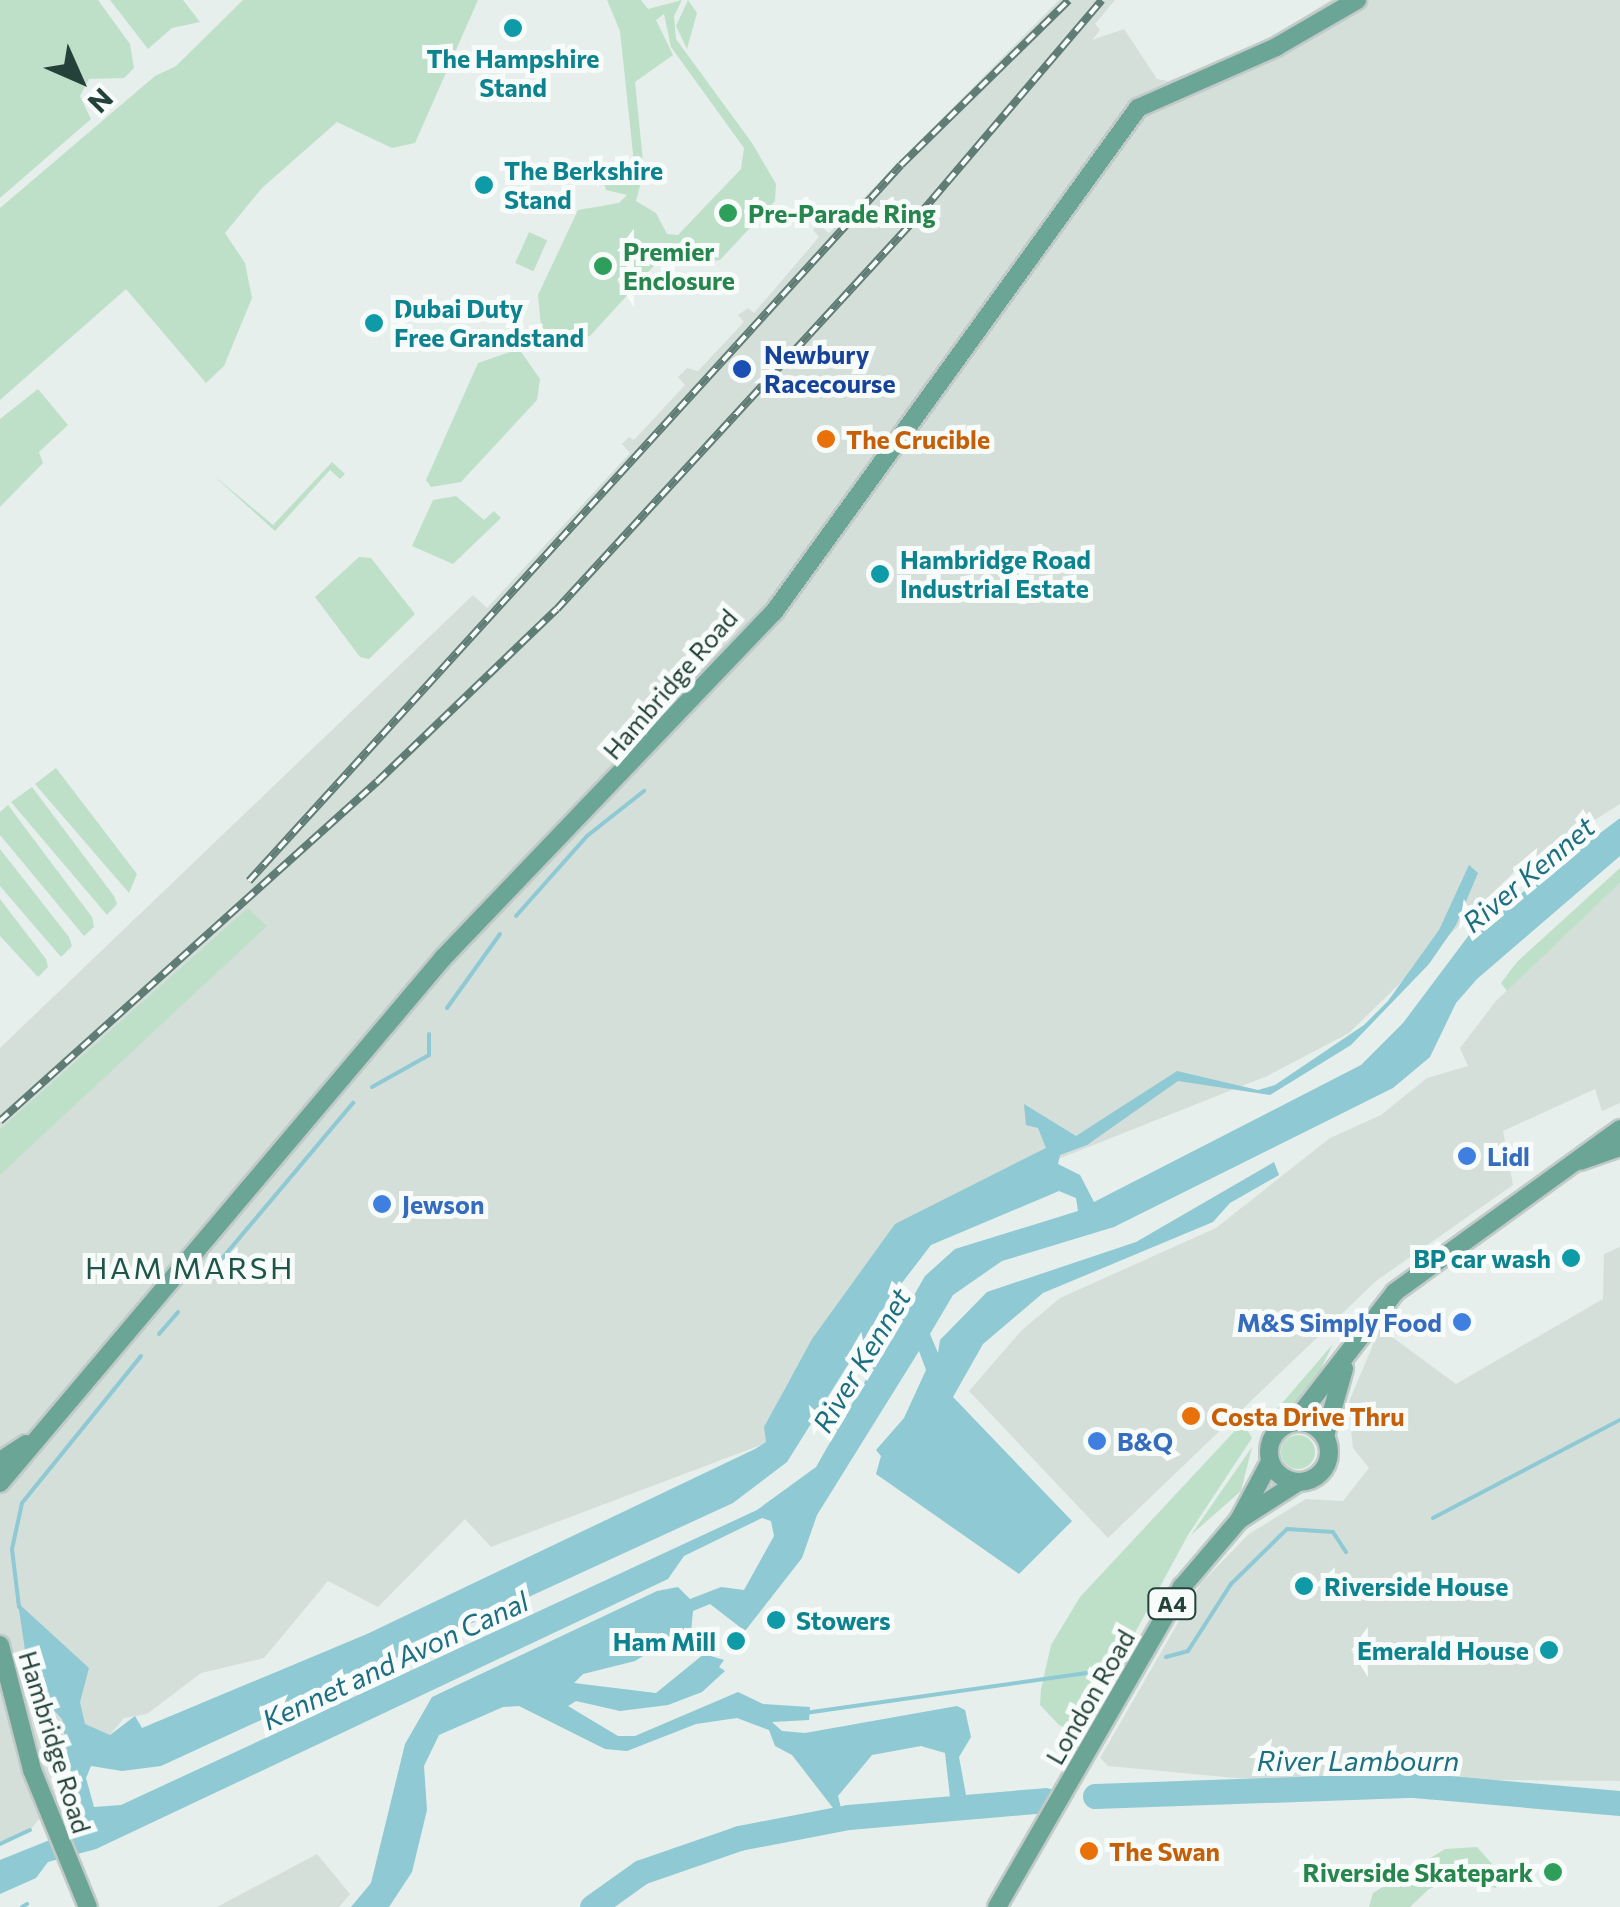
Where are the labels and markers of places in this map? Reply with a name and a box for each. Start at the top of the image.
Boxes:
marker: The Hampshire Stand [502,17,524,39]
place label: The Hampshire Stand [426,44,600,103]
place label: The Berkshire Stand [504,156,663,215]
marker: The Berkshire Stand [473,174,495,196]
place label: Pre-Parade Ring [748,198,936,228]
marker: Pre-Parade Ring [717,202,739,224]
place label: Premier Enclosure [623,237,735,296]
marker: Premier Enclosure [592,255,614,277]
place label: Dubai Duty Free Grandstand [394,294,584,353]
marker: Dubai Duty Free Grandstand [363,312,385,334]
place label: Newbury Racecourse [764,340,896,399]
marker: Newbury Racecourse [729,356,755,382]
place label: The Crucible [846,424,990,454]
marker: The Crucible [815,428,837,450]
place label: Hambridge Road Industrial Estate [900,545,1091,604]
marker: Hambridge Road Industrial Estate [869,563,891,585]
place label: Lidl [1487,1141,1530,1171]
marker: Lidl [1456,1145,1478,1167]
place label: Jewson [402,1189,484,1219]
marker: Jewson [371,1193,393,1215]
place label: BP car wash [1413,1243,1551,1273]
marker: BP car wash [1560,1247,1582,1269]
place label: M&S Simply Food [1237,1307,1442,1337]
marker: M&S Simply Food [1451,1311,1473,1333]
place label: Costa Drive Thru [1211,1401,1405,1431]
marker: Costa Drive Thru [1180,1405,1202,1427]
place label: B&Q [1117,1426,1173,1456]
marker: B&Q [1086,1430,1108,1452]
place label: Riverside House [1324,1571,1508,1601]
marker: Riverside House [1293,1575,1315,1597]
place label: Stowers [796,1605,891,1635]
marker: Stowers [765,1609,787,1631]
place label: Ham Mill [613,1626,716,1656]
marker: Ham Mill [725,1630,747,1652]
place label: Emerald House [1357,1635,1529,1665]
marker: Emerald House [1538,1639,1560,1661]
place label: The Swan [1109,1836,1220,1866]
marker: The Swan [1078,1840,1100,1862]
place label: Riverside Skatepark [1303,1857,1533,1887]
marker: Riverside Skatepark [1542,1861,1564,1883]

